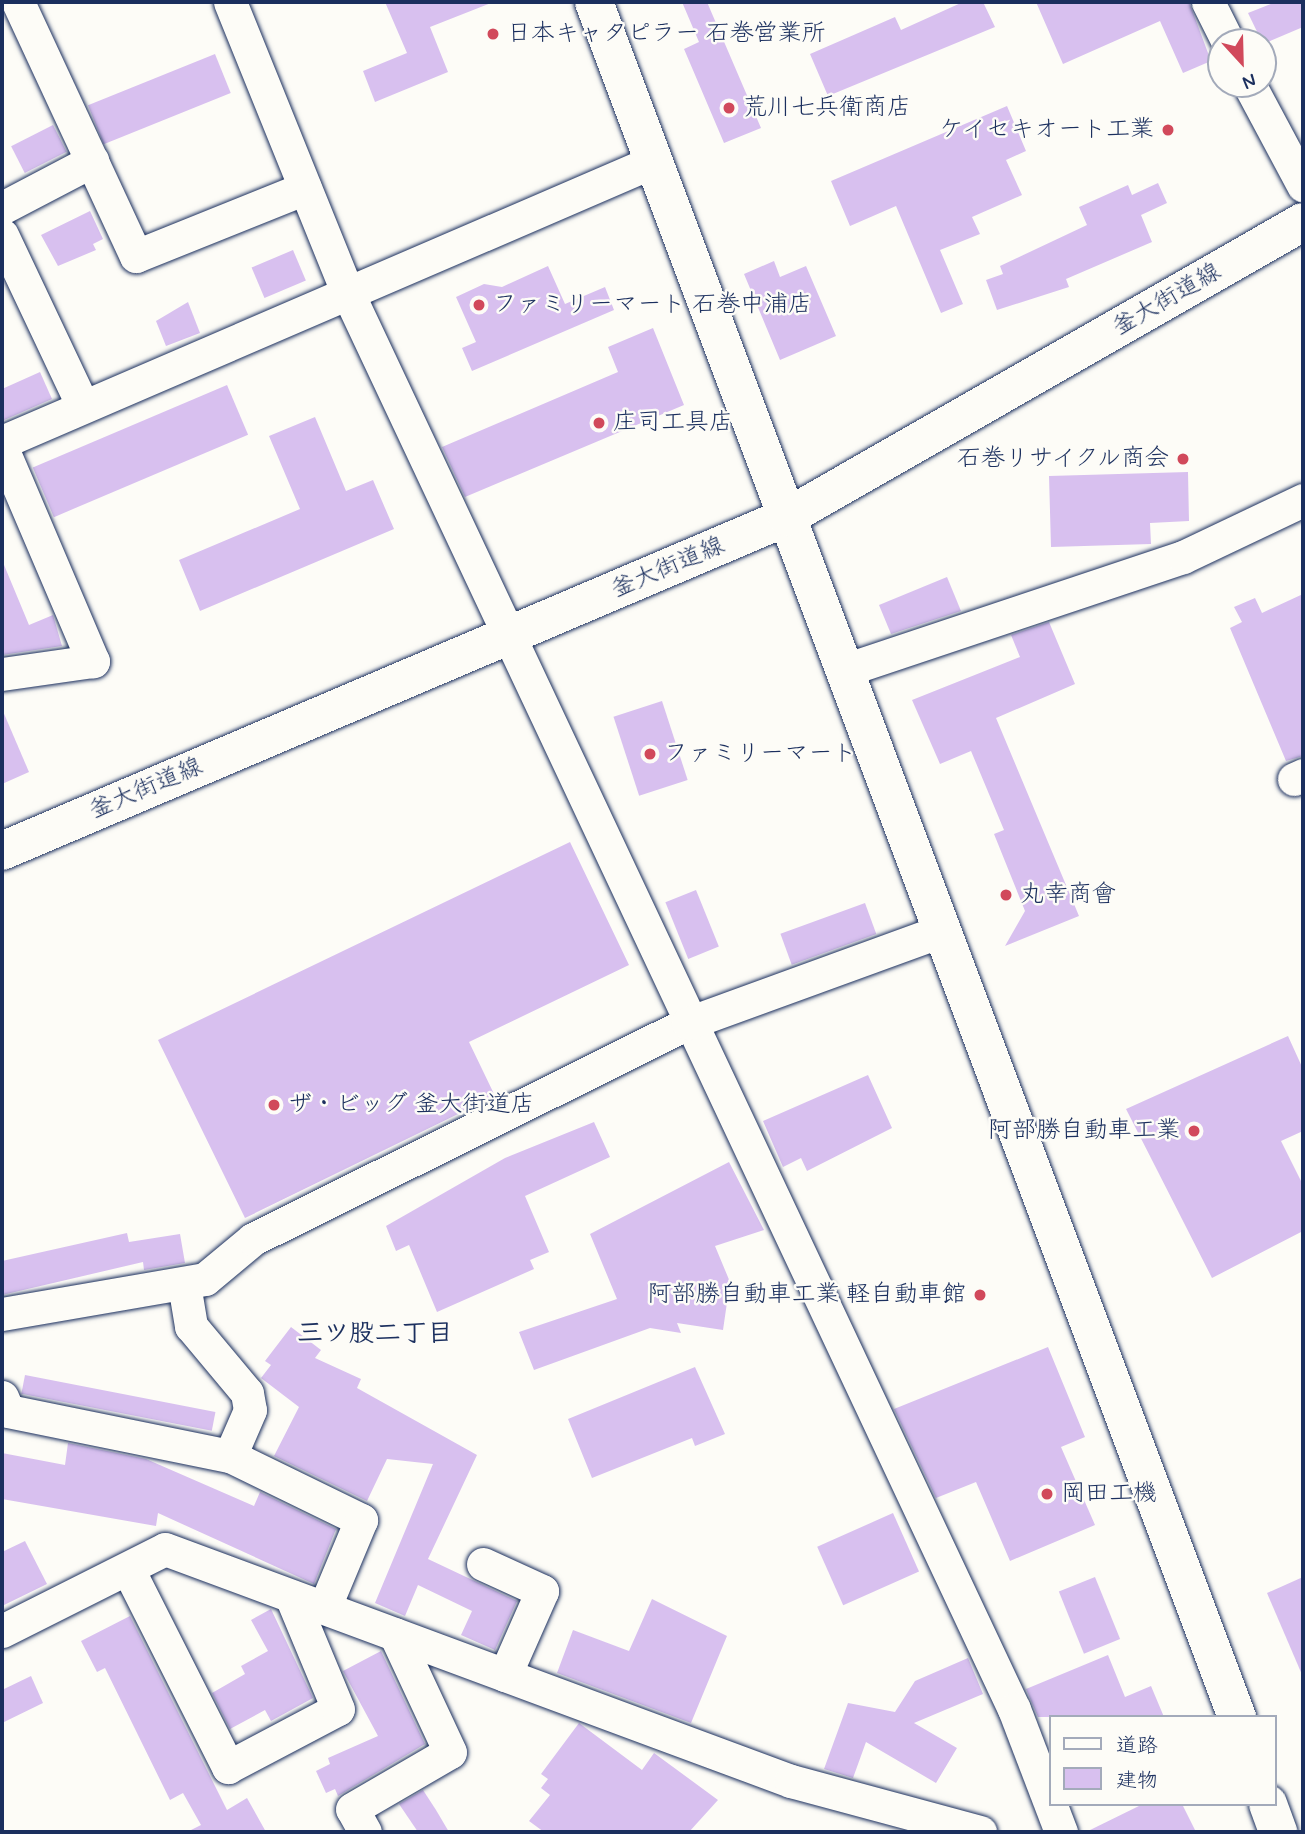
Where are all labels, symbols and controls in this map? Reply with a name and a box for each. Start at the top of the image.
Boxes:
place label: 日本キャタピラー 石巻営業所 [507,20,825,48]
marker: 日本キャタピラー 石巻営業所 [485,26,501,42]
north arrow [1207,28,1277,98]
text: N [1239,67,1260,95]
place label: 荒川七兵衛商店 [743,94,911,122]
marker: 荒川七兵衛商店 [721,100,737,116]
place label: ケイセキオート工業 [938,116,1154,144]
marker: ケイセキオート工業 [1160,122,1176,138]
street label: 釜大街道線 [1108,258,1226,342]
place label: ファミリーマート 石巻中浦店 [493,291,811,319]
marker: ファミリーマート 石巻中浦店 [471,297,487,313]
place label: 庄司工具店 [613,409,733,437]
marker: 庄司工具店 [591,415,607,431]
place label: 石巻リサイクル商会 [953,445,1169,473]
marker: 石巻リサイクル商会 [1175,451,1191,467]
street label: 釜大街道線 [607,531,729,605]
place label: ファミリーマート [664,740,856,768]
marker: ファミリーマート [642,746,658,762]
street label: 釜大街道線 [85,752,207,826]
place label: 丸幸商會 [1020,881,1116,909]
marker: 丸幸商會 [998,887,1014,903]
place label: ザ・ビッグ 釜大街道店 [288,1091,534,1119]
marker: ザ・ビッグ 釜大街道店 [266,1097,282,1113]
place label: 阿部勝自動車工業 [988,1117,1180,1145]
marker: 阿部勝自動車工業 [1186,1123,1202,1139]
place label: 阿部勝自動車工業 軽自動車館 [648,1281,966,1309]
marker: 阿部勝自動車工業 軽自動車館 [972,1287,988,1303]
district label: 三ツ股二丁目 [297,1319,453,1351]
place label: 岡田工機 [1061,1480,1157,1508]
marker: 岡田工機 [1039,1486,1055,1502]
legend [1050,1715,1277,1806]
text: 道路 [1116,1732,1158,1760]
text: 建物 [1116,1767,1158,1795]

